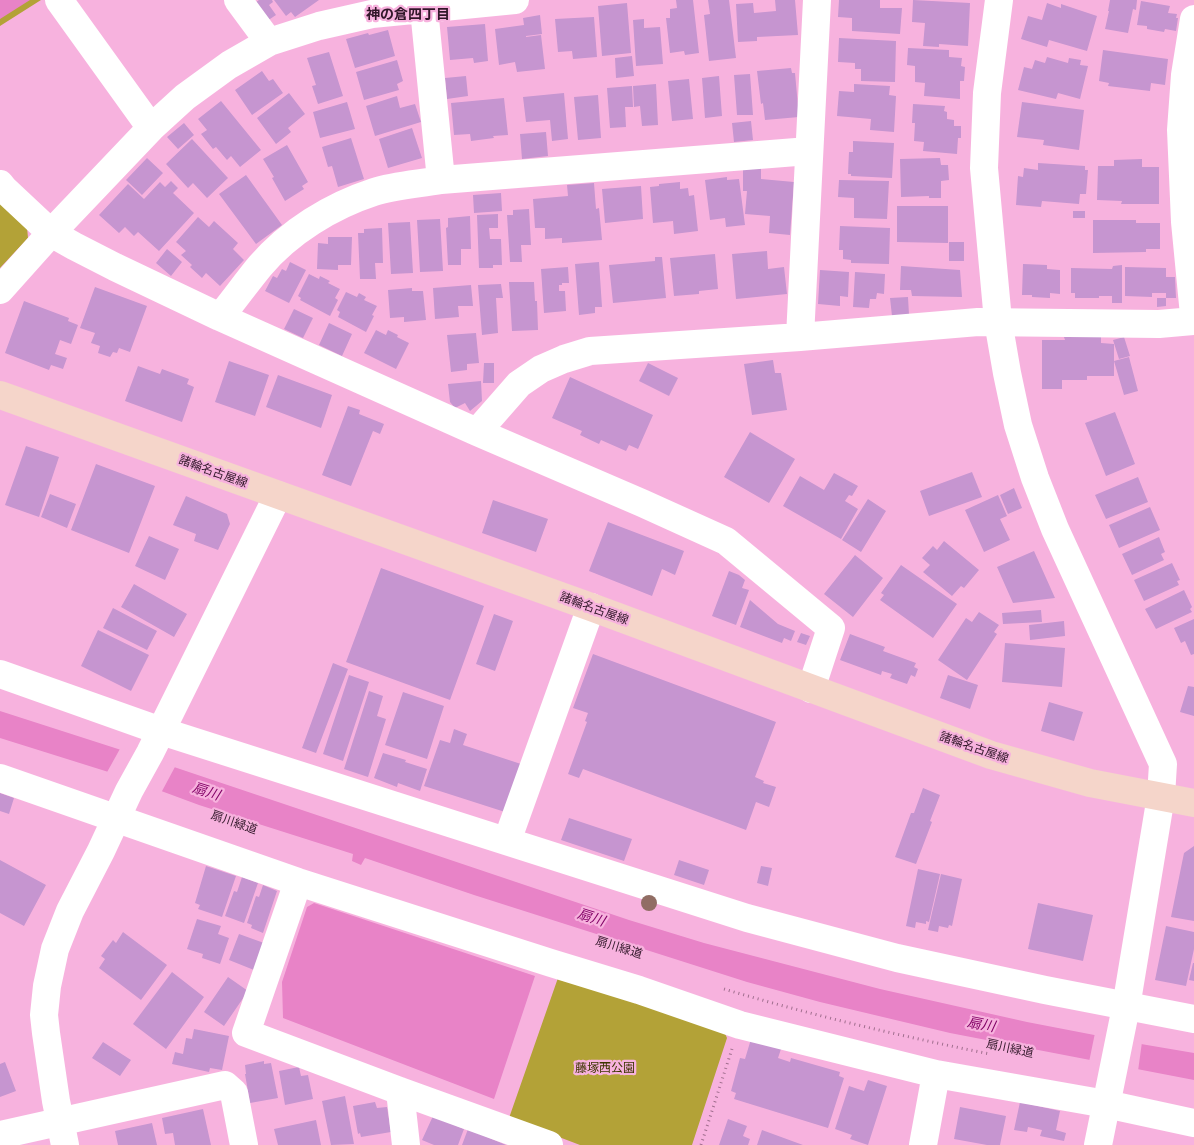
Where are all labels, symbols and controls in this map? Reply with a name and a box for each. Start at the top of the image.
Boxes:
district label: 神の倉四丁目 [366,7,450,23]
street label: 諸輪名古屋線 [177,453,249,491]
street label: 諸輪名古屋線 [558,590,630,628]
street label: 諸輪名古屋線 [938,729,1010,767]
water label: 扇川 [190,780,222,804]
street label: 扇川緑道 [209,808,259,838]
water label: 扇川 [575,906,607,930]
street label: 扇川緑道 [594,934,644,962]
water label: 扇川 [966,1014,996,1036]
street label: 扇川緑道 [985,1037,1035,1061]
park label: 藤塚西公園 [575,1062,635,1076]

